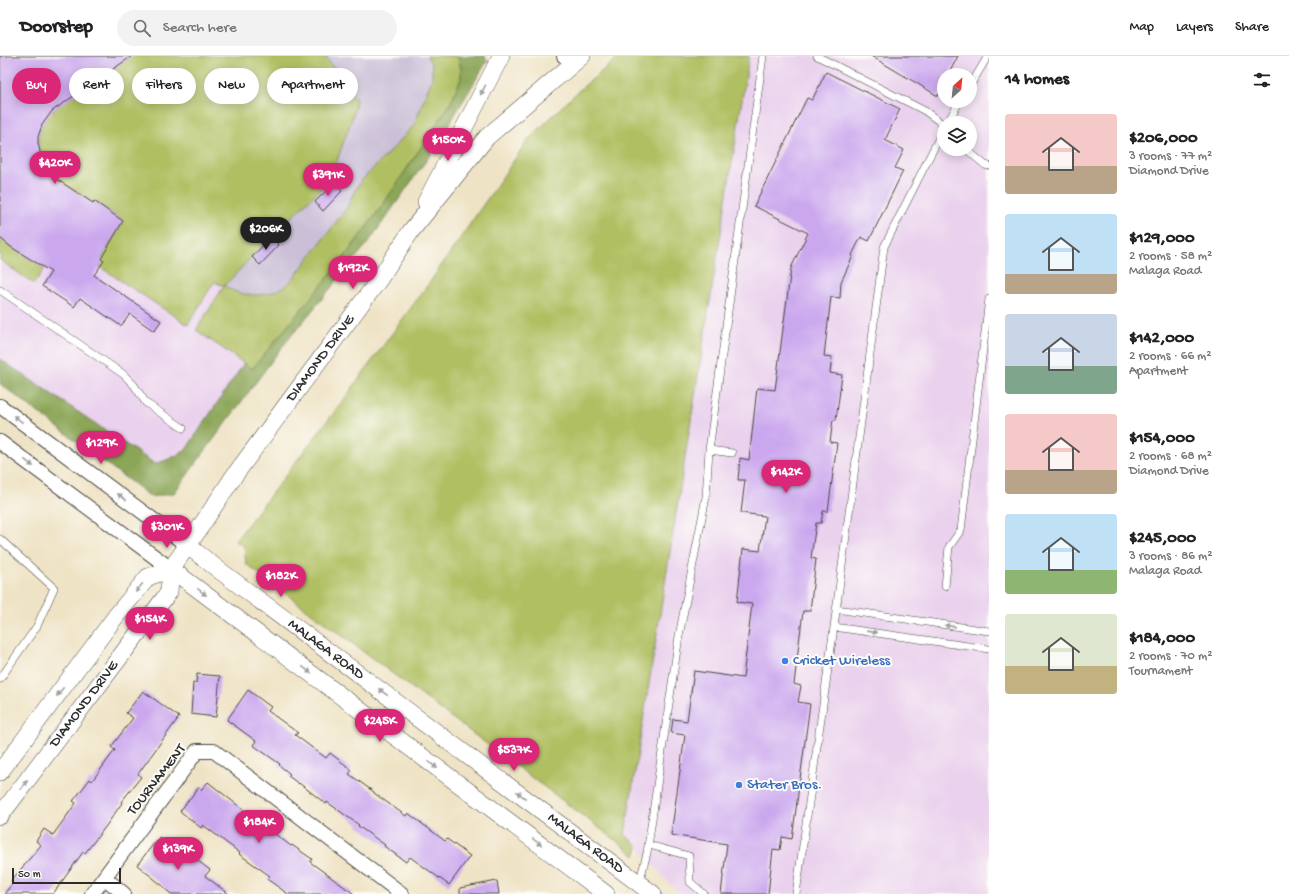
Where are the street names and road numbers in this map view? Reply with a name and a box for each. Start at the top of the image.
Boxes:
street label: DIAMOND DRIVE [282,311,359,406]
street label: MALAGA ROAD [284,615,368,684]
street label: DIAMOND DRIVE [45,657,123,752]
street label: TOURNAMENT [123,740,191,820]
street label: MALAGA ROAD [544,809,628,878]

